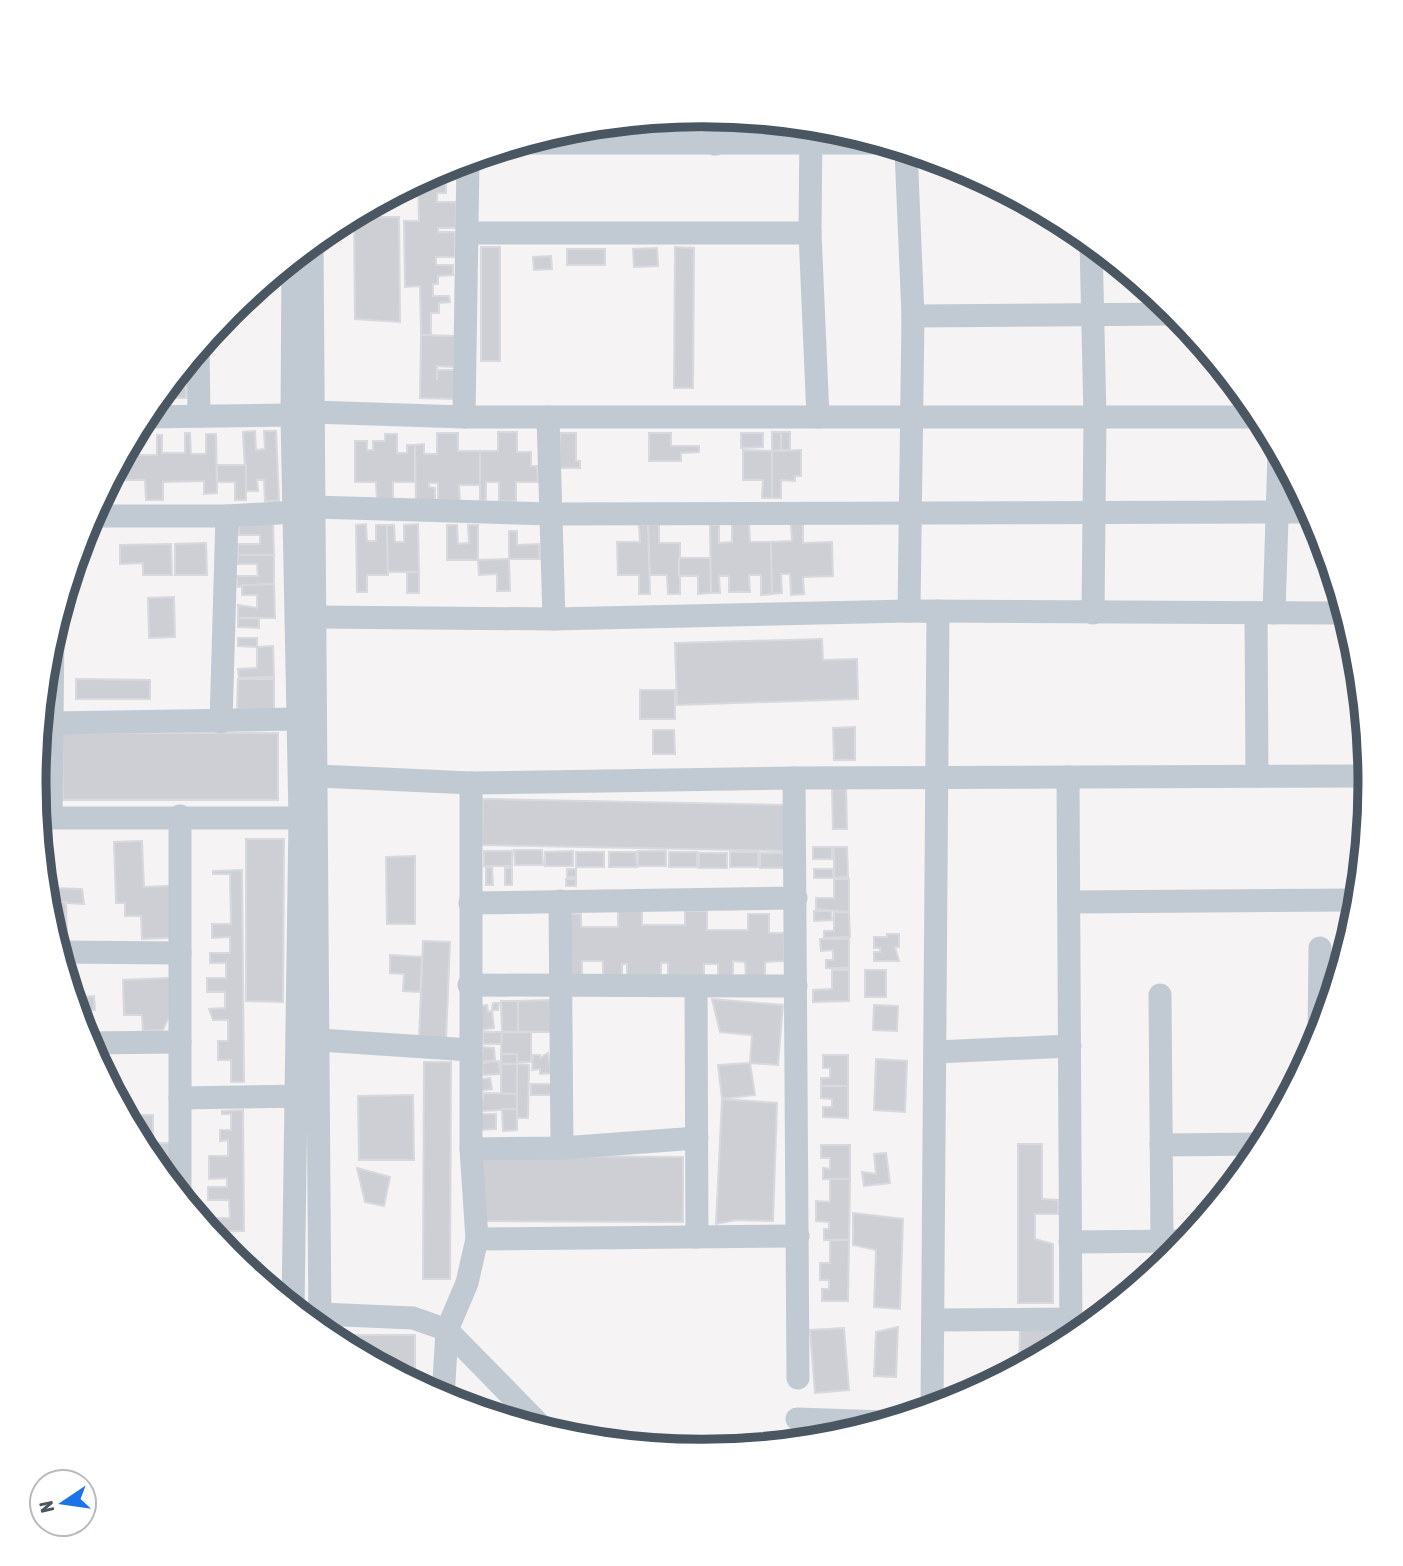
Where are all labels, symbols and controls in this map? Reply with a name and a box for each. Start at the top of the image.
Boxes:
north arrow [28,1468,98,1538]
text: N [34,1499,58,1515]

